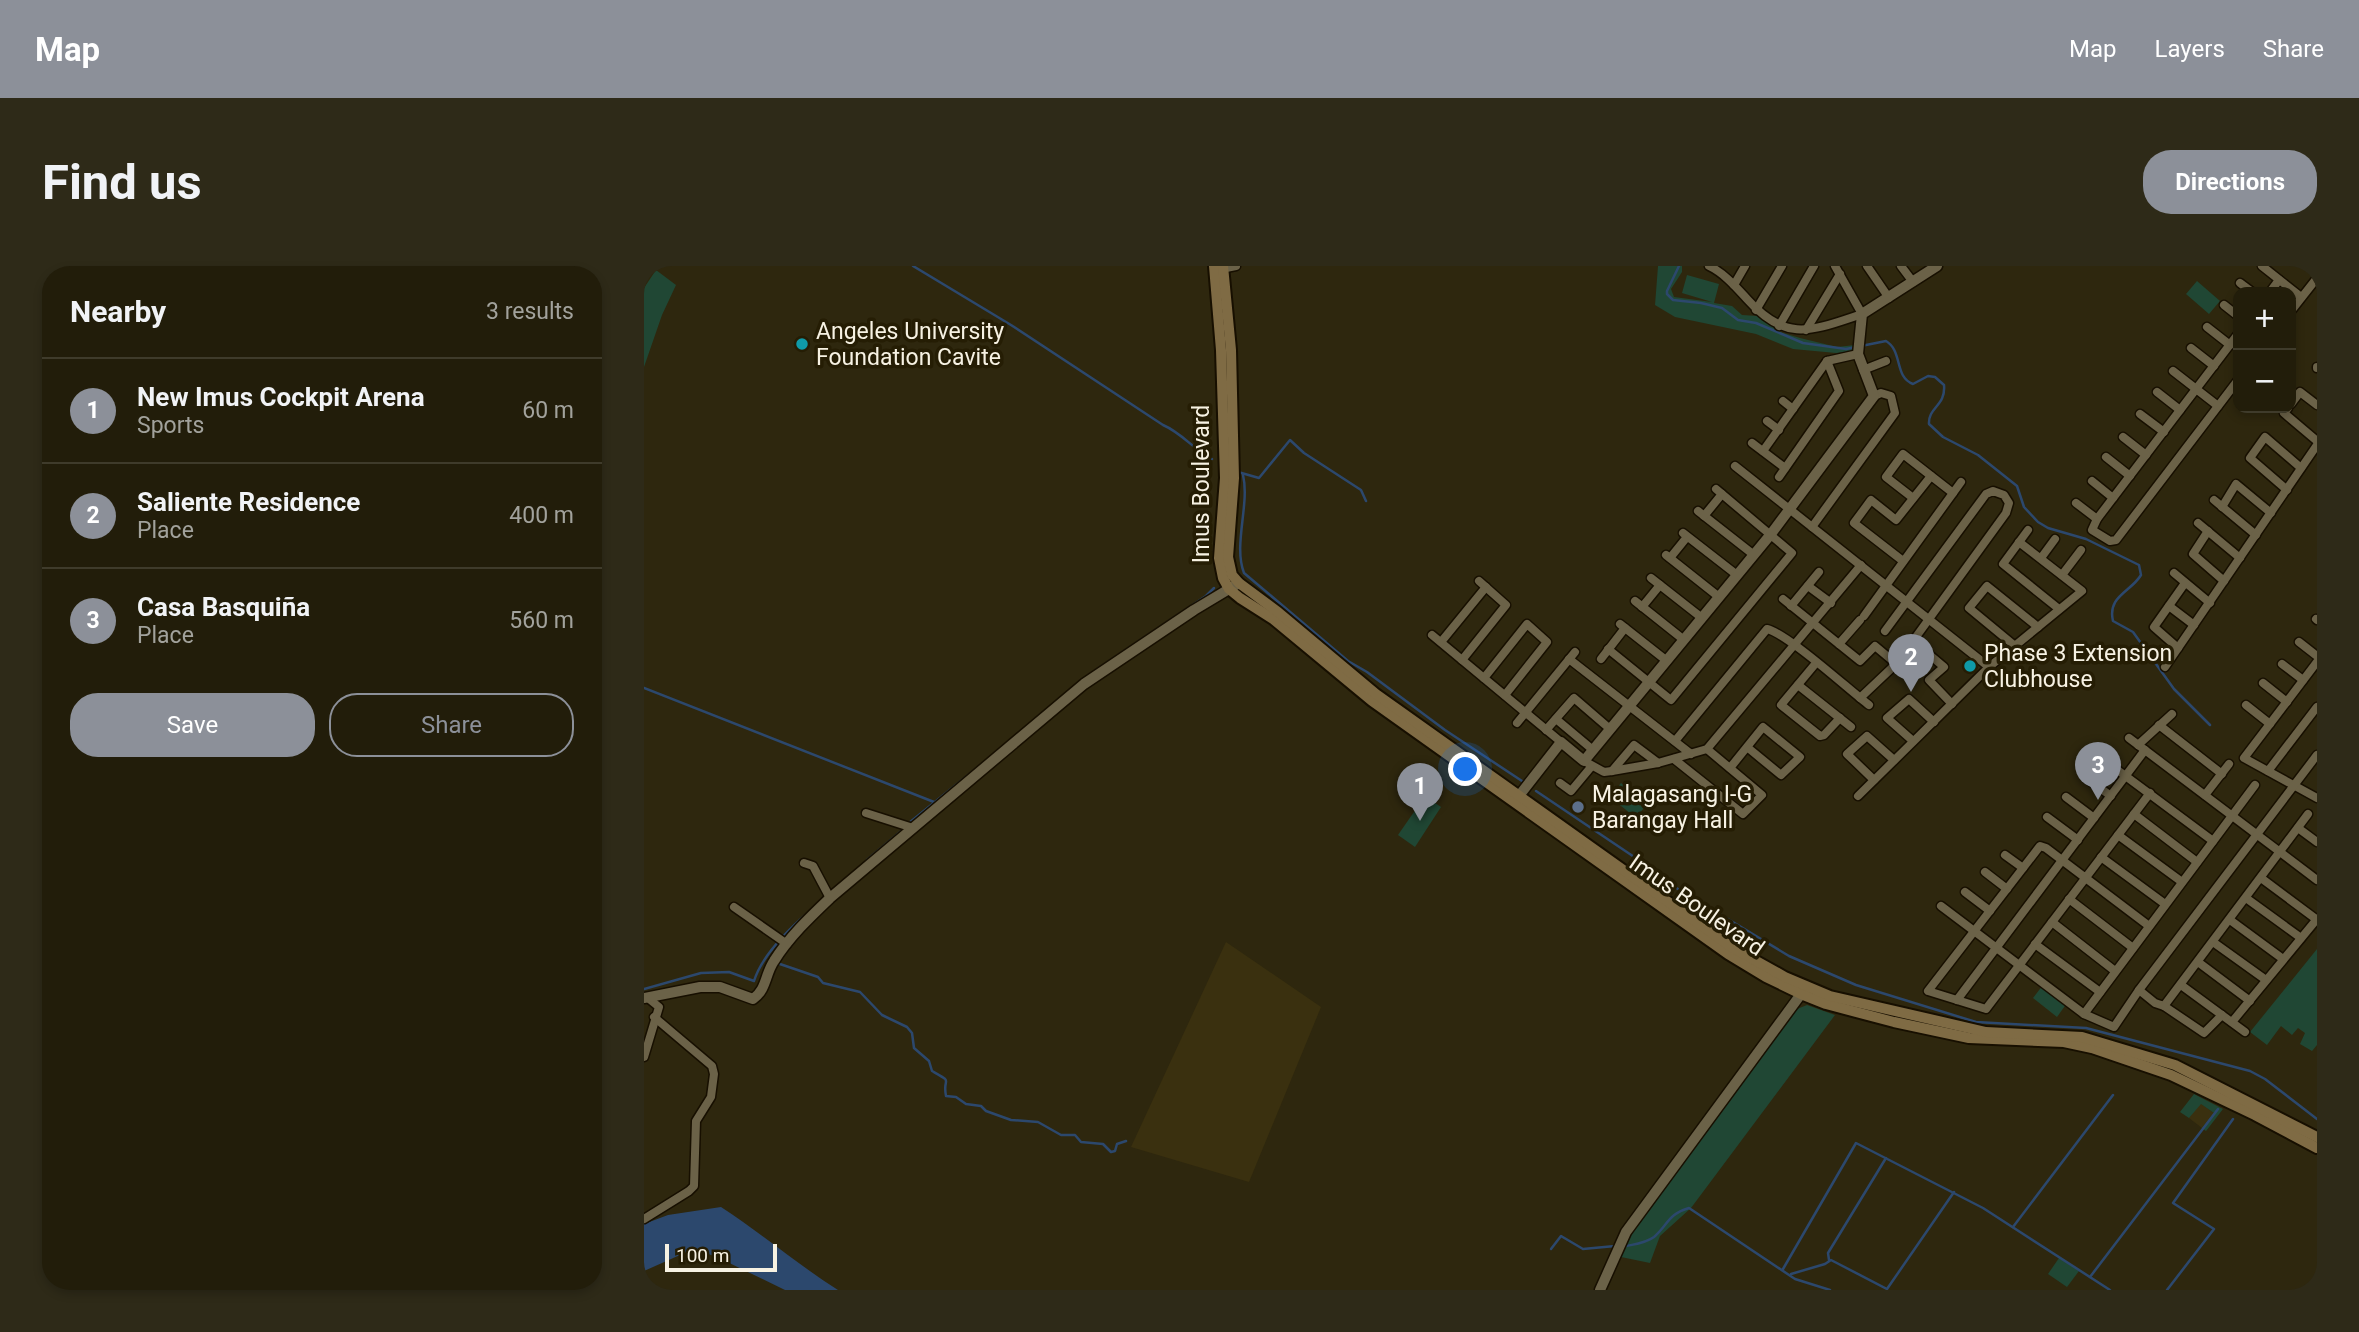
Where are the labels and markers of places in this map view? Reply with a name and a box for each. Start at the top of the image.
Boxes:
place label: Angeles University Foundation Cavite [816,318,1004,371]
marker: Angeles University Foundation Cavite [794,336,810,352]
pin: 2 [1888,634,1934,692]
place label: Phase 3 Extension Clubhouse [1984,640,2172,693]
marker: Phase 3 Extension Clubhouse [1962,658,1978,674]
pin: 3 [2075,742,2121,800]
pin: 1 [1397,763,1443,821]
place label: Malagasang I-G Barangay Hall [1592,781,1752,834]
marker: Malagasang I-G Barangay Hall [1570,799,1586,815]

